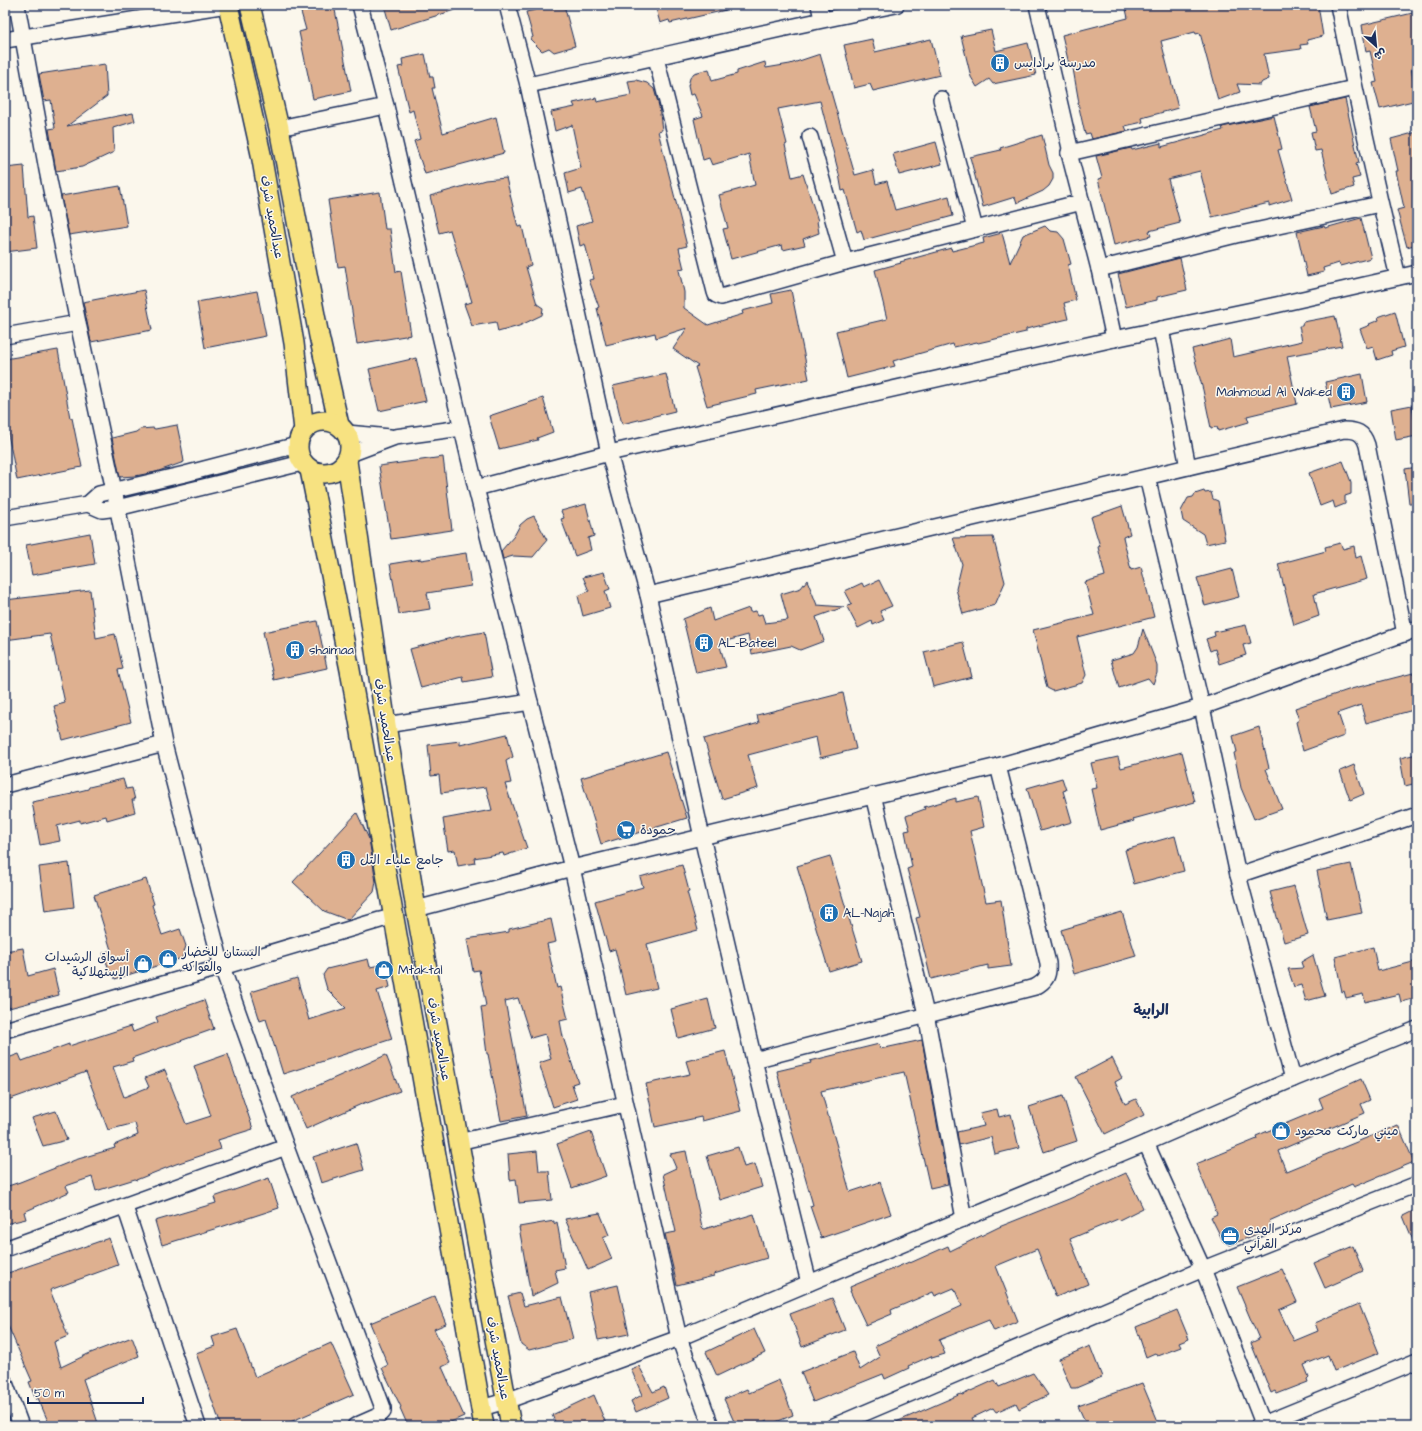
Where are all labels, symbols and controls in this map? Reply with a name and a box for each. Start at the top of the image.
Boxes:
north arrow [1356,26,1396,66]
text: ش [1372,45,1389,64]
building icon: مدرسة برادايس [989,52,1011,74]
place label: مدرسة برادايس [1014,54,1096,72]
street label: عبدالحميد شرف [256,174,288,260]
building icon: Mahmoud Al Waked [1335,381,1357,403]
place label: Mahmoud Al Waked [1216,383,1332,401]
building icon: AL-Bateel [693,632,715,654]
place label: AL-Bateel [718,634,777,652]
building icon: shaimaa [284,639,306,661]
place label: shaimaa [309,641,354,659]
street label: عبدالحميد شرف [370,677,400,763]
supermarket icon: حمودة [615,819,637,841]
place label: حمودة [640,821,676,839]
building icon: جامع علياء التل [335,849,357,871]
place label: جامع علياء التل [360,851,444,870]
building icon: AL-Najah [818,902,840,924]
place label: AL-Najah [843,904,895,922]
place label: البستان للخضار والفواكه [181,943,261,976]
place label: أسواق الرشيدات الإستهلاكية [45,948,130,981]
shop icon: البستان للخضار والفواكه [157,948,179,970]
shop icon: أسواق الرشيدات الإستهلاكية [132,953,154,975]
shop icon: Mtaktal [373,959,395,981]
place label: Mtaktal [398,961,443,979]
street label: عبدالحميد شرف [423,996,455,1082]
district label: الرابية [1133,1000,1169,1021]
shop icon: ميني ماركت محمود [1270,1120,1292,1142]
place label: ميني ماركت محمود [1295,1122,1399,1142]
place label: مركز الهدى القرأني [1244,1220,1302,1255]
office icon: مركز الهدى القرأني [1219,1225,1241,1247]
street label: عبدالحميد شرف [482,1315,514,1401]
scale bar [28,1379,143,1405]
text: 50 m [34,1385,65,1402]

